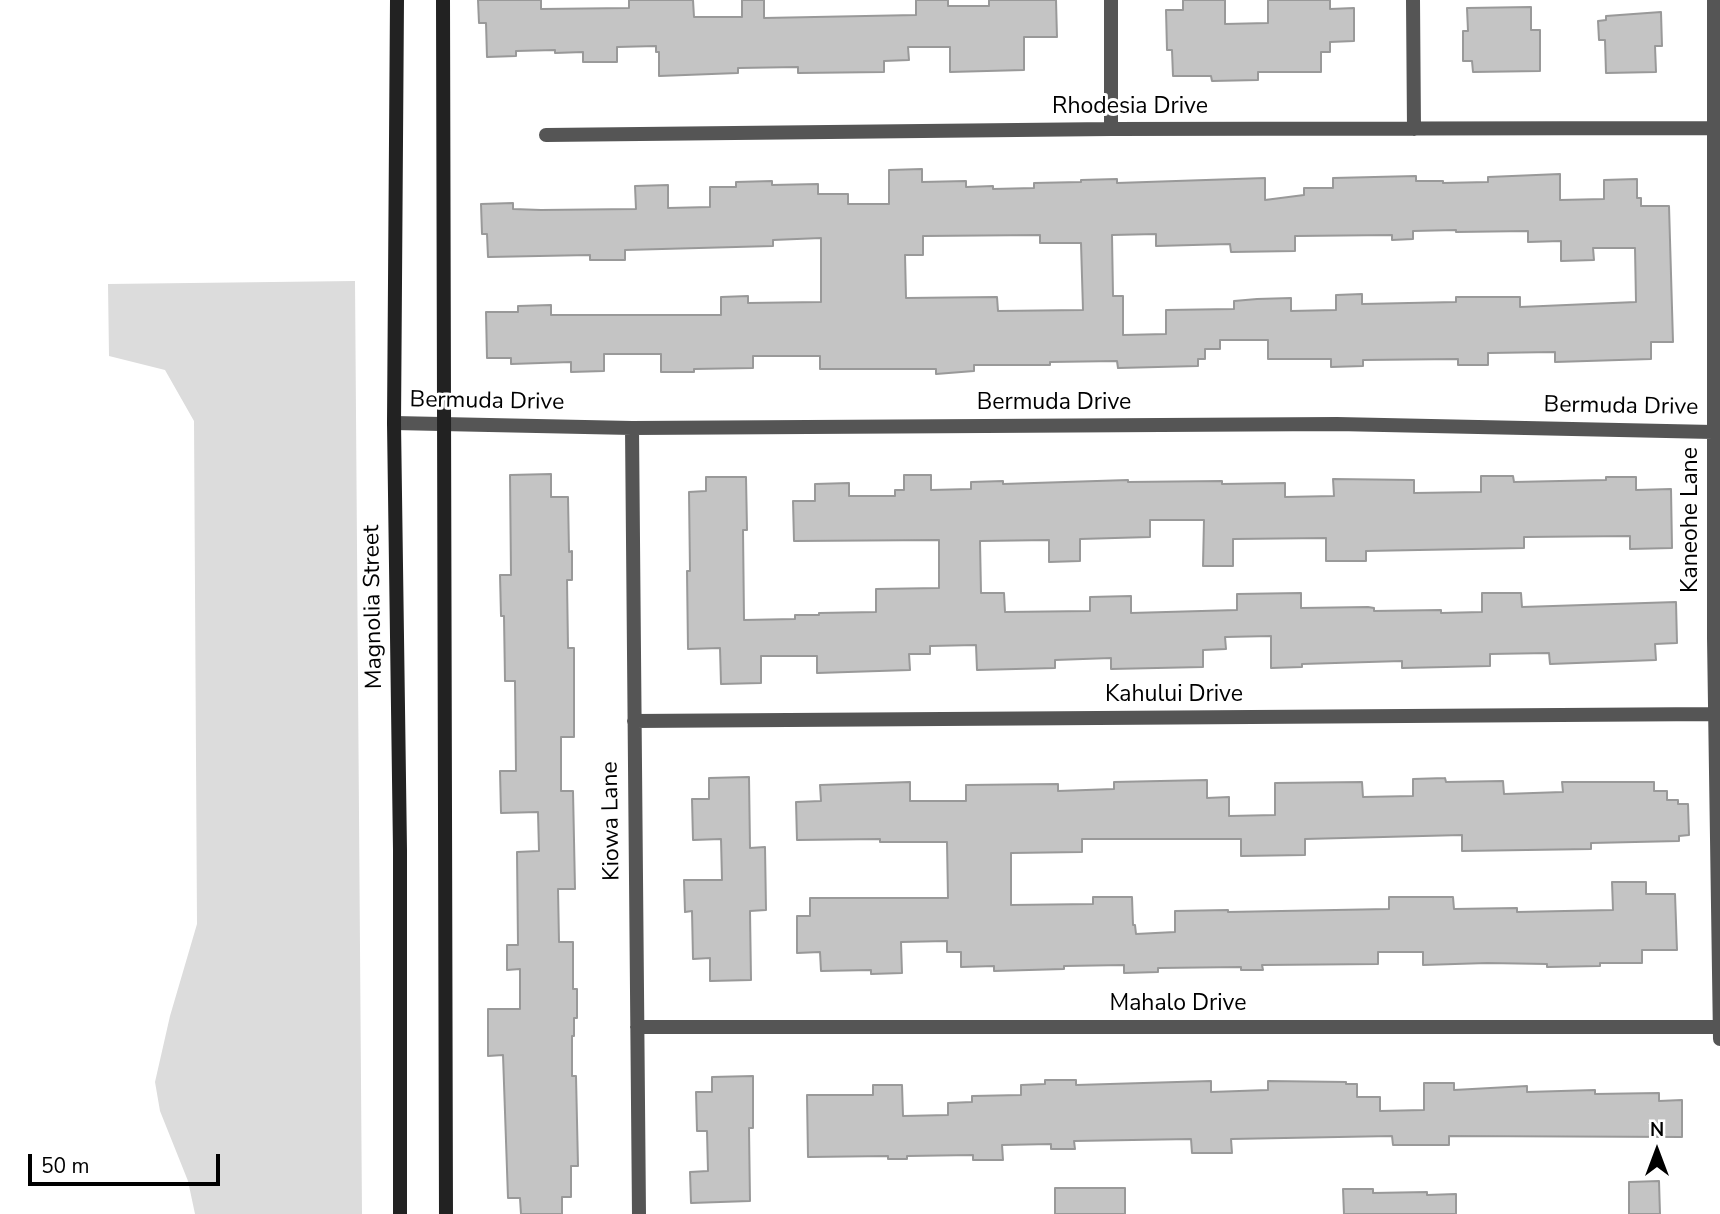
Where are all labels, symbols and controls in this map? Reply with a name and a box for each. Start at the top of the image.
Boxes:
street label: Rhodesia Drive [1052,93,1208,121]
street label: Bermuda Drive [409,387,565,417]
street label: Bermuda Drive [977,389,1131,417]
street label: Bermuda Drive [1543,392,1699,422]
street label: Kaneohe Lane [1677,447,1705,593]
street label: Magnolia Street [359,525,389,689]
street label: Kahului Drive [1105,681,1243,709]
street label: Kiowa Lane [597,761,627,881]
street label: Mahalo Drive [1109,990,1247,1018]
north arrow [1622,1116,1692,1186]
text: N [1650,1117,1664,1143]
scale bar [32,1140,224,1184]
text: 50 m [41,1152,90,1180]

